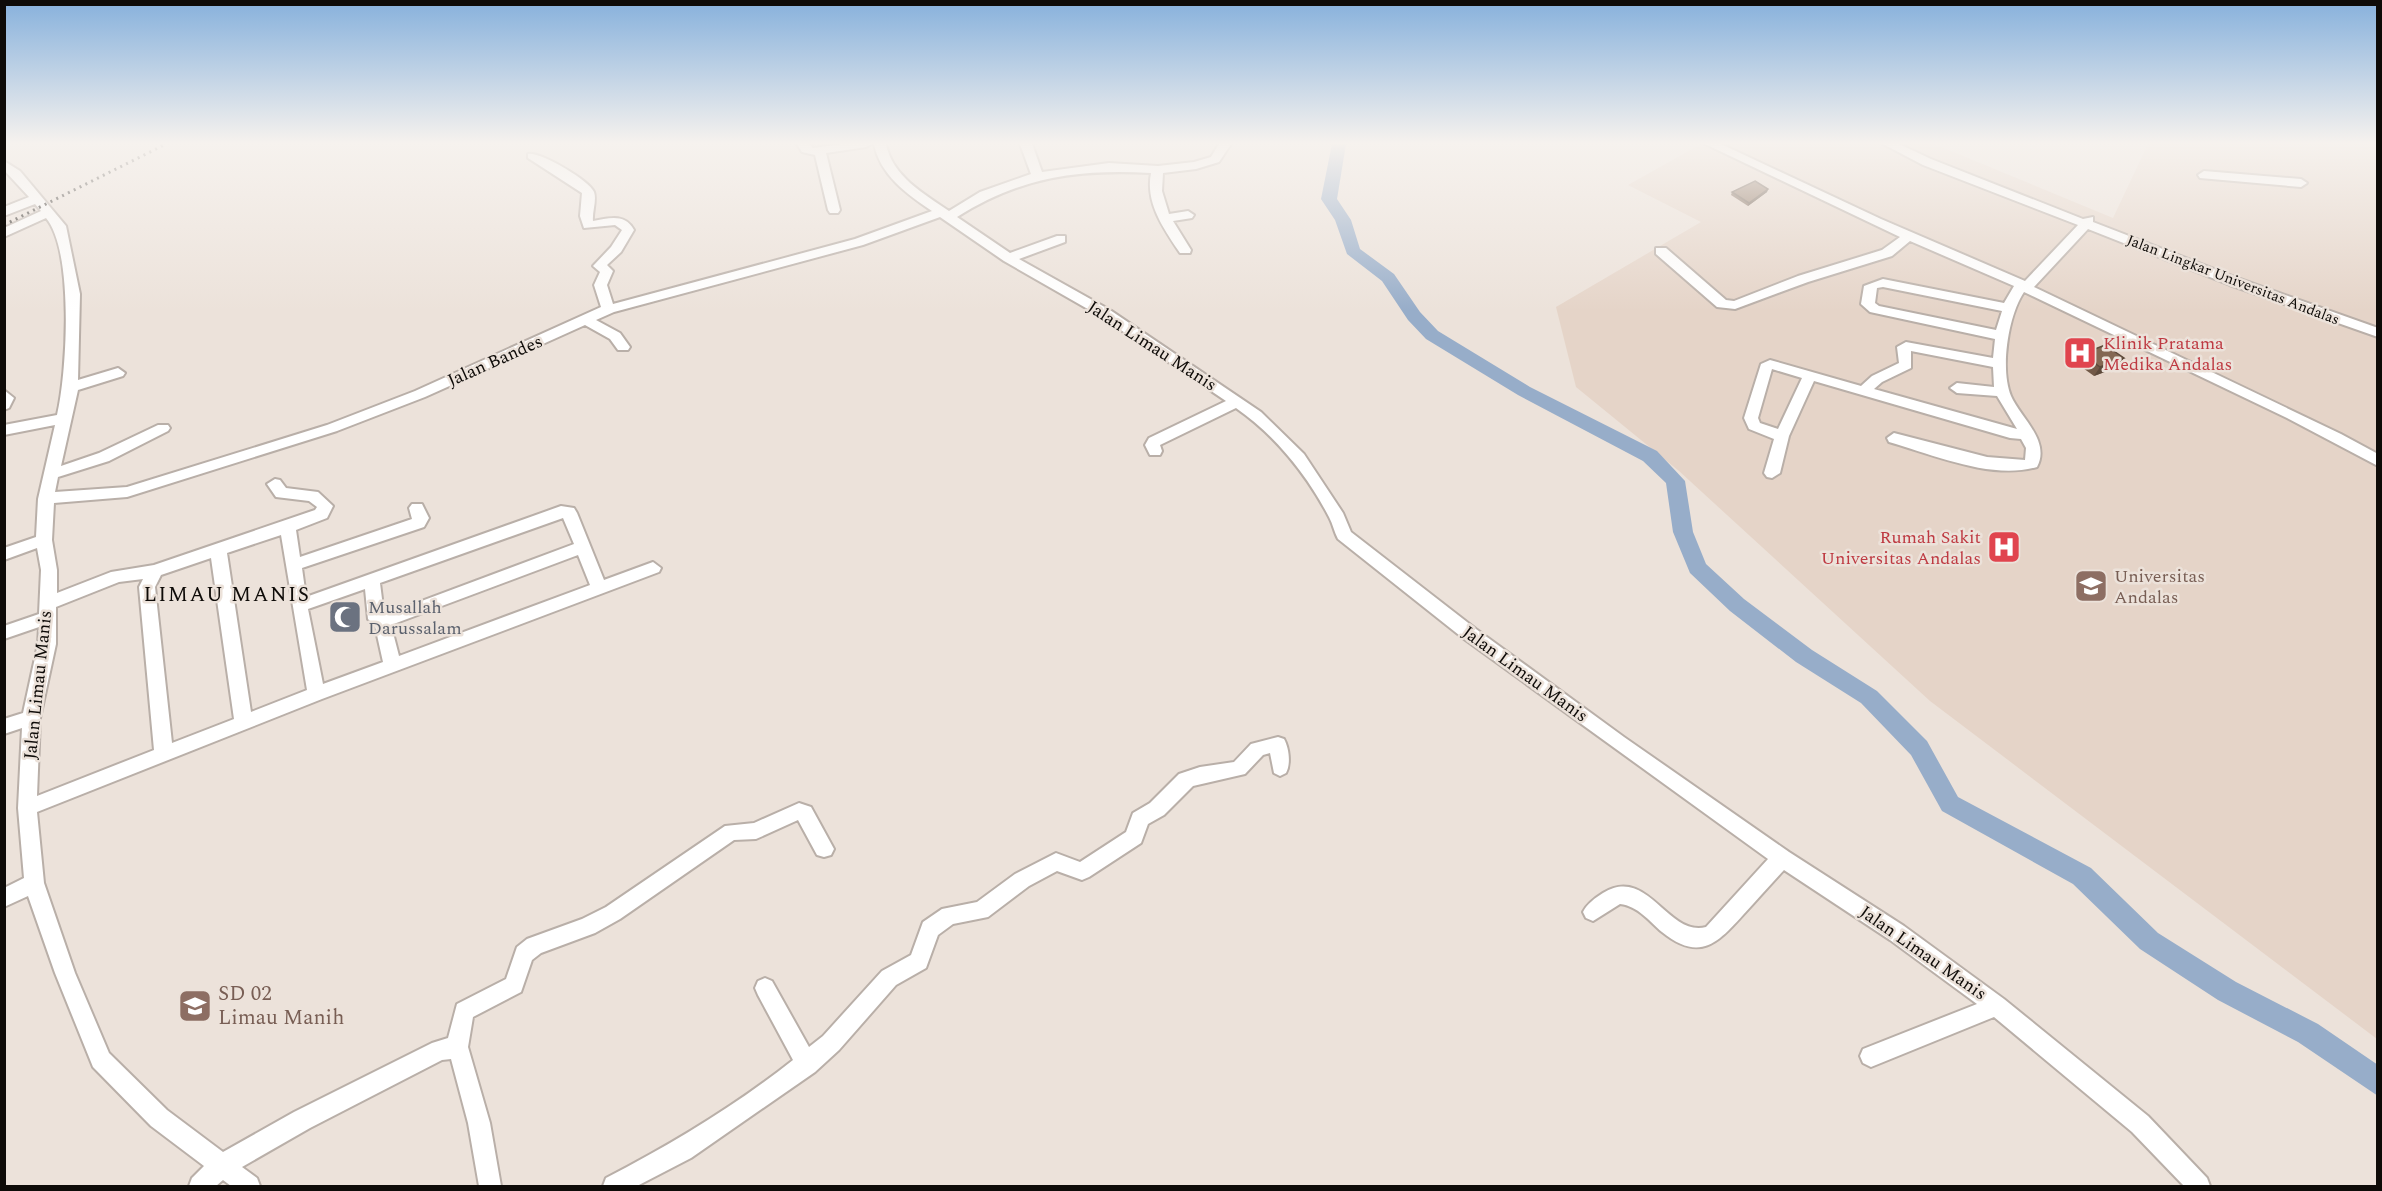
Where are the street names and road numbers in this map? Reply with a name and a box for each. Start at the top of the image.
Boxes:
street label: Jalan Lingkar Universitas Andalas [2123,229,2343,331]
street label: Jalan Limau Manis [1082,294,1222,398]
street label: Jalan Bandes [443,328,547,394]
street label: Jalan Limau Manis [17,609,59,761]
street label: Jalan Limau Manis [1456,619,1594,729]
street label: Jalan Limau Manis [1854,899,1992,1007]

